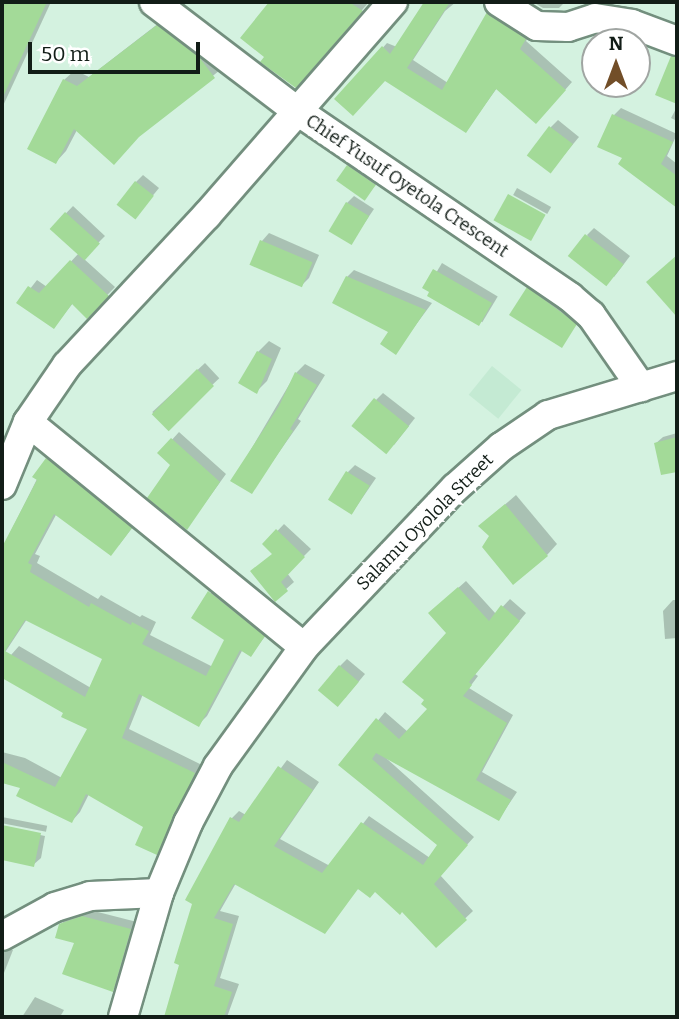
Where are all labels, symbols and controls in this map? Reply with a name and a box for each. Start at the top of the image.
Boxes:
scale bar [32,28,203,72]
north arrow [581,28,651,98]
text: N [609,32,623,55]
text: 50 m [41,41,90,67]
street label: Chief Yusuf Oyetola Crescent [302,110,512,262]
street label: Salamu Oyolola Street [352,449,498,595]

